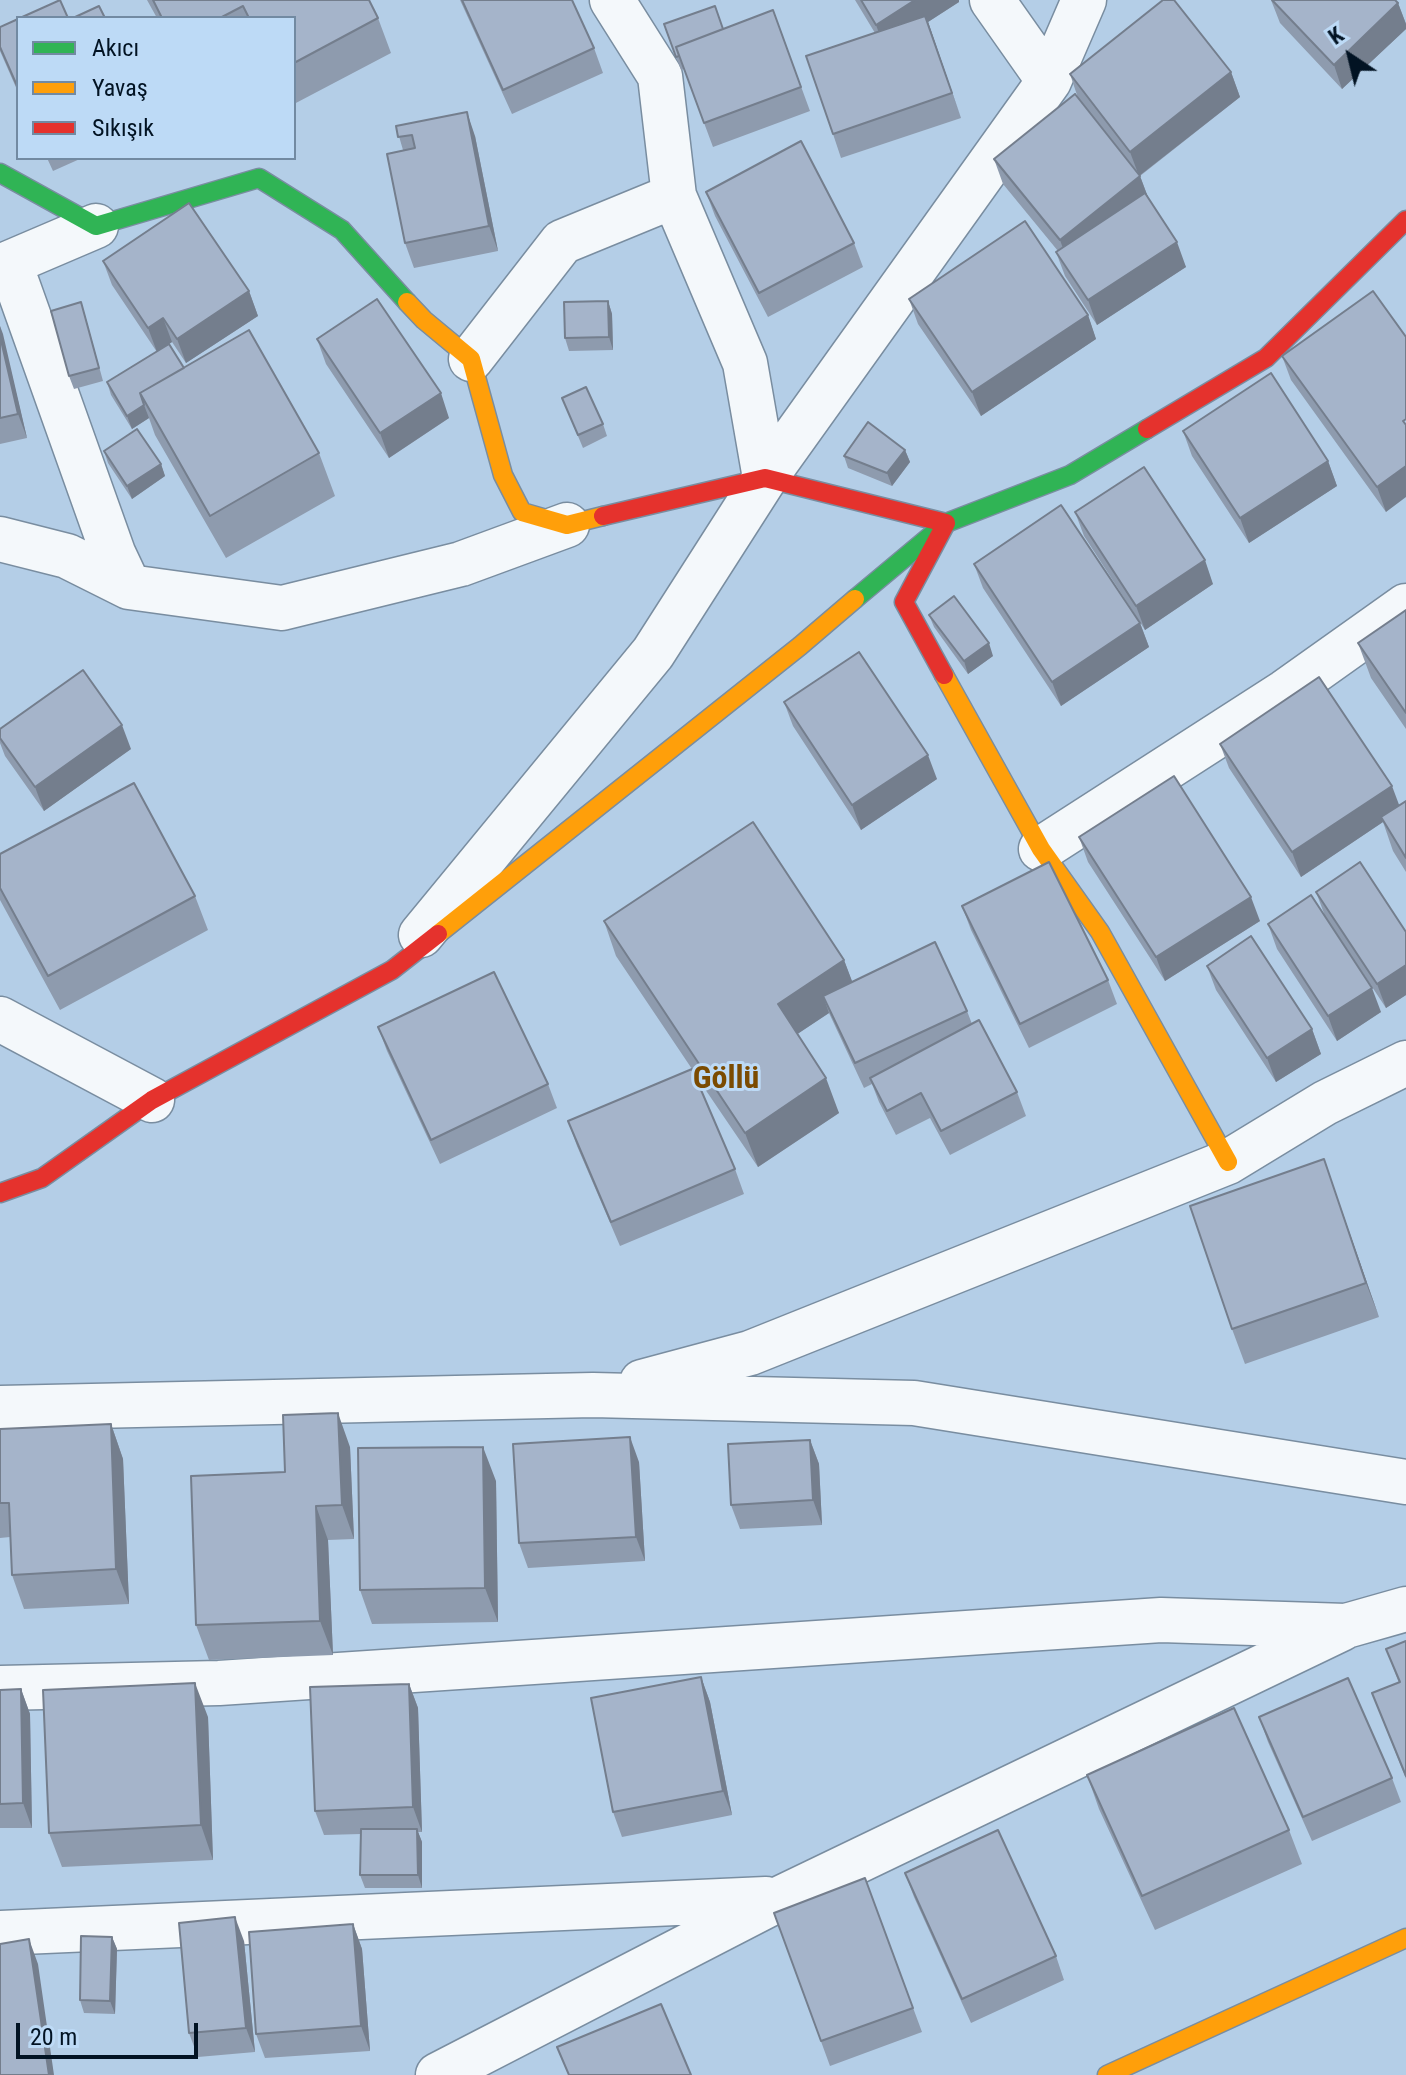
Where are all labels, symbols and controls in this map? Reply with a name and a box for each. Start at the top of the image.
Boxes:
legend [16,16,296,160]
north arrow [1310,16,1390,96]
text: K [1324,22,1348,50]
text: Akıcı [92,34,139,62]
text: Yavaş [92,74,148,102]
text: Sıkışık [92,114,154,142]
district label: Göllü [693,1061,759,1099]
scale bar [20,2007,202,2057]
text: 20 m [30,2023,77,2051]

